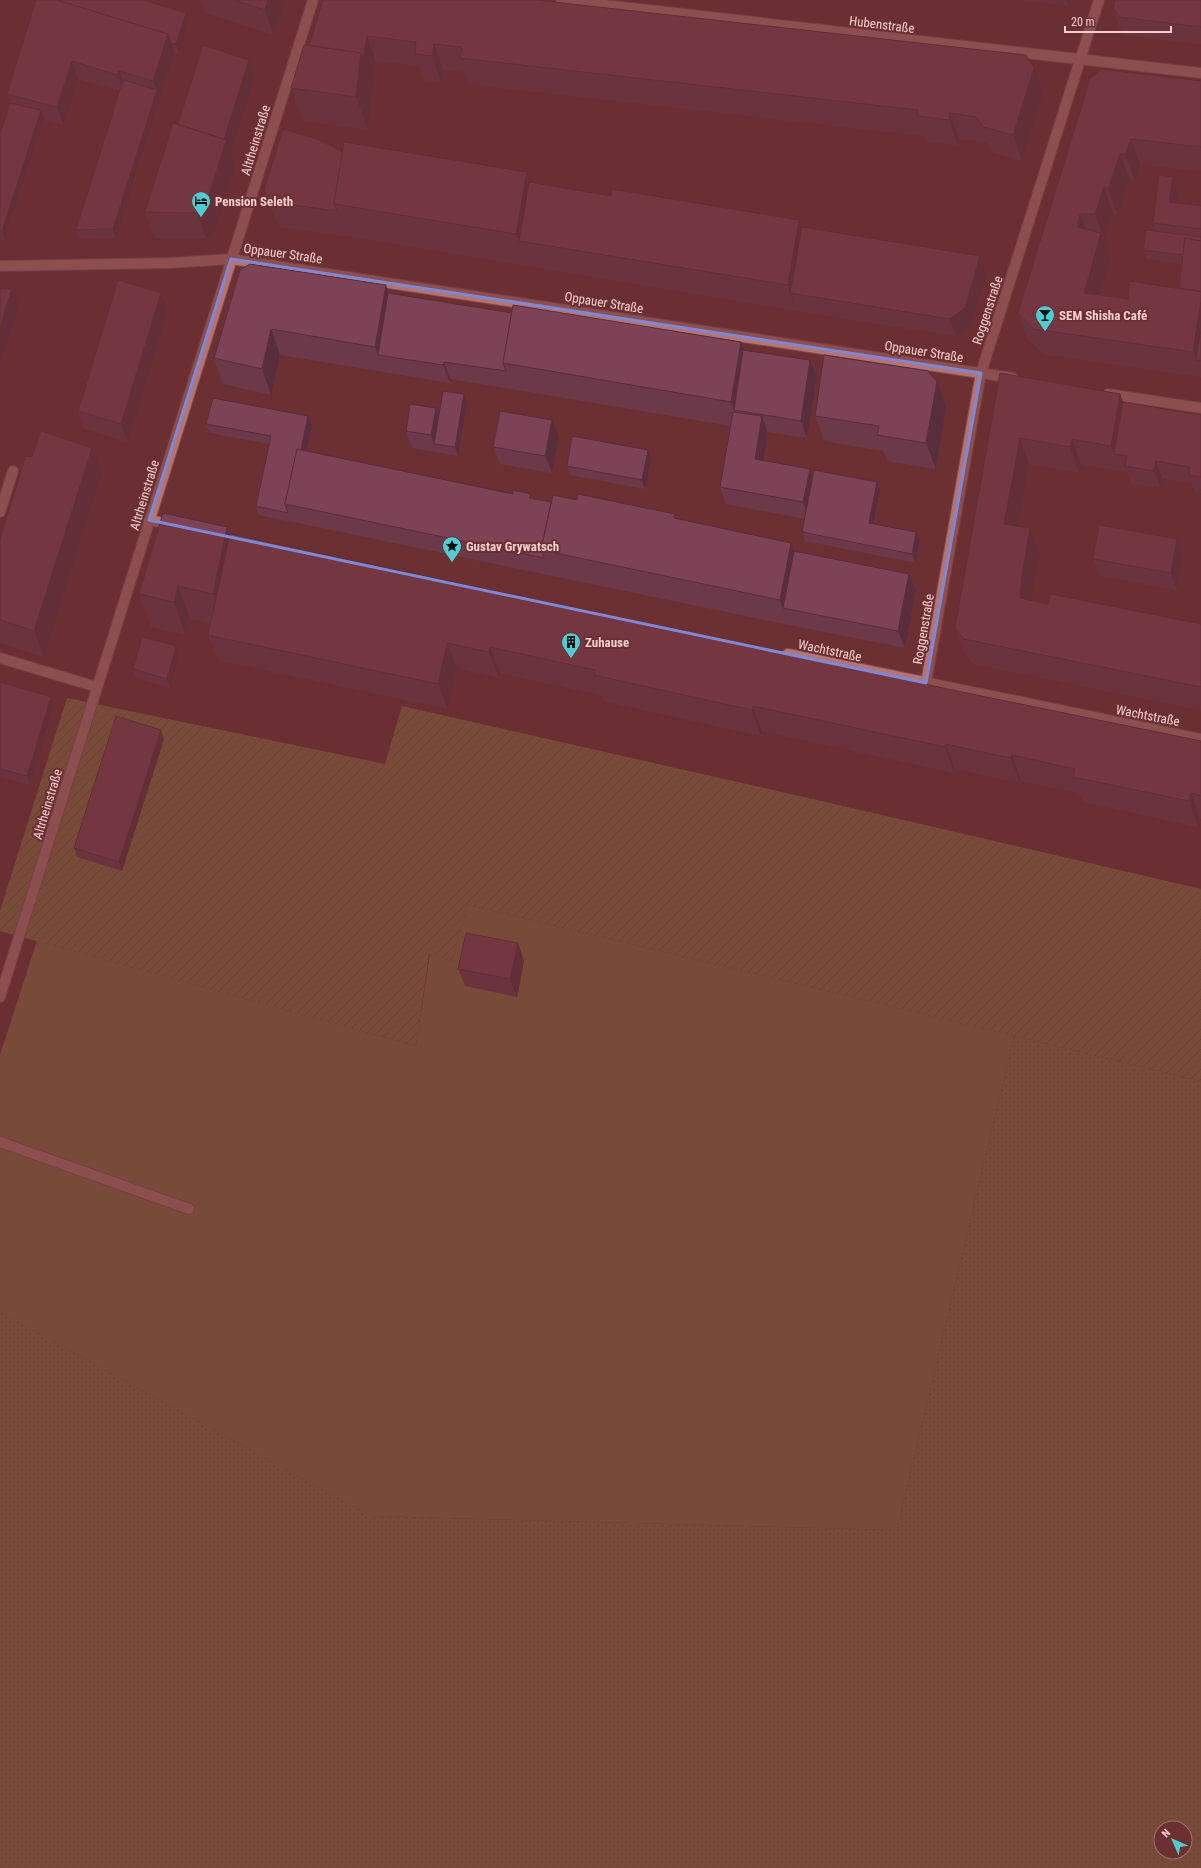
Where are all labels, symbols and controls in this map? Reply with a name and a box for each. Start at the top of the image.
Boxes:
scale bar [1065,8,1171,34]
street label: Hubenstraße [848,13,915,36]
text: 20 m [1071,15,1095,29]
street label: Altrheinstraße [238,103,273,177]
hotel icon: Pension Seleth [190,190,212,218]
place label: Pension Seleth [215,194,293,209]
street label: Oppauer Straße [242,241,323,266]
street label: Roggenstraße [969,274,1006,346]
street label: Oppauer Straße [563,289,644,316]
bar icon: SEM Shisha Café [1034,304,1056,332]
place label: SEM Shisha Café [1059,308,1147,323]
street label: Oppauer Straße [883,338,964,365]
street label: Altrheinstraße [127,458,162,532]
place icon: Gustav Grywatsch [441,535,463,563]
place label: Gustav Grywatsch [466,539,559,554]
street label: Roggenstraße [910,593,937,665]
building icon: Zuhause [560,631,582,659]
place label: Zuhause [585,635,629,650]
street label: Wachtstraße [797,636,863,665]
street label: Wachtstraße [1115,702,1181,729]
street label: Altrheinstraße [30,767,65,841]
north arrow [1153,1820,1193,1860]
text: N [1159,1826,1173,1840]

